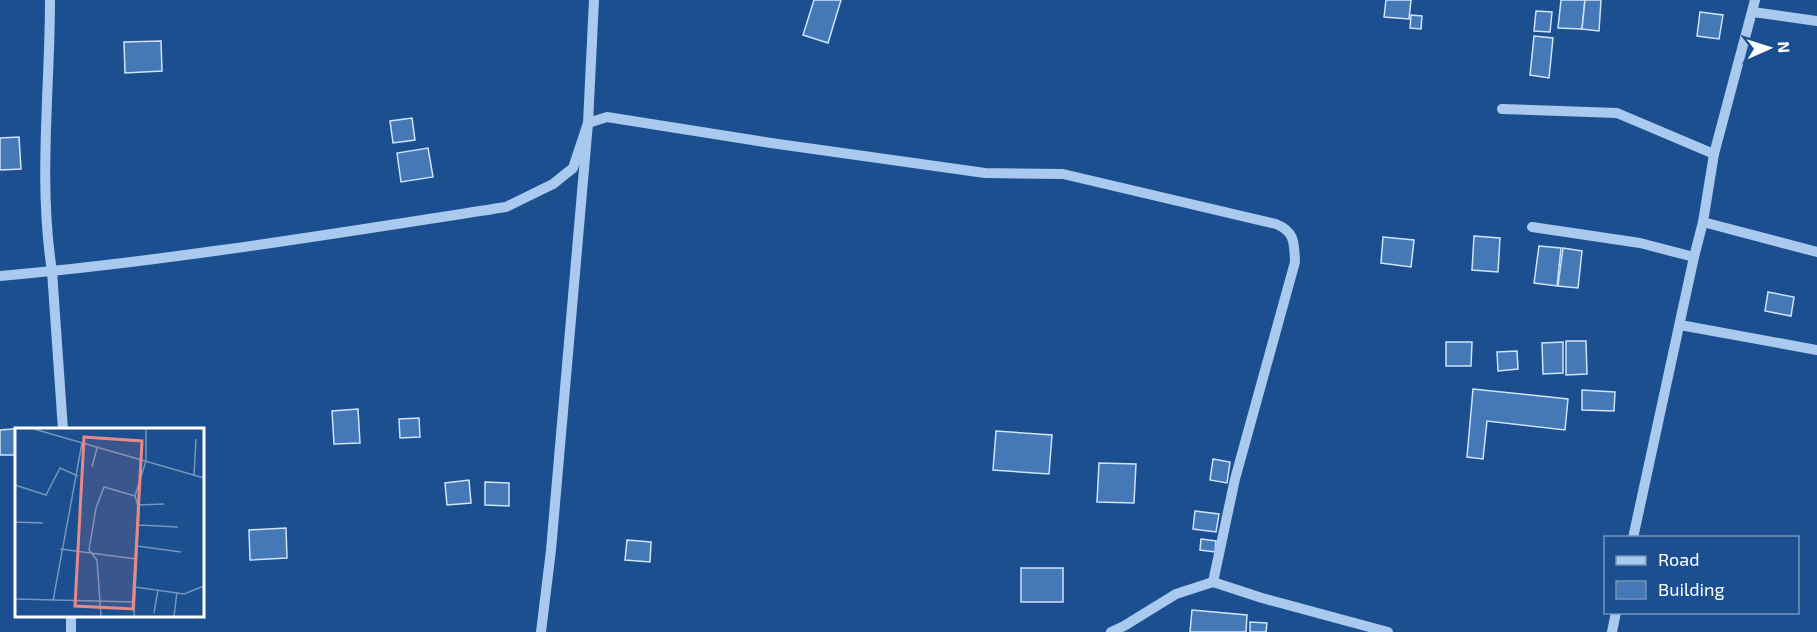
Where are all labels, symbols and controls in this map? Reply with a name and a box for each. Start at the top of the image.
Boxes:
north arrow [1739,18,1799,78]
text: N [1775,41,1794,53]
inset map [15,428,204,617]
legend [1604,536,1799,614]
text: Road [1658,548,1699,570]
text: Building [1658,578,1725,600]

